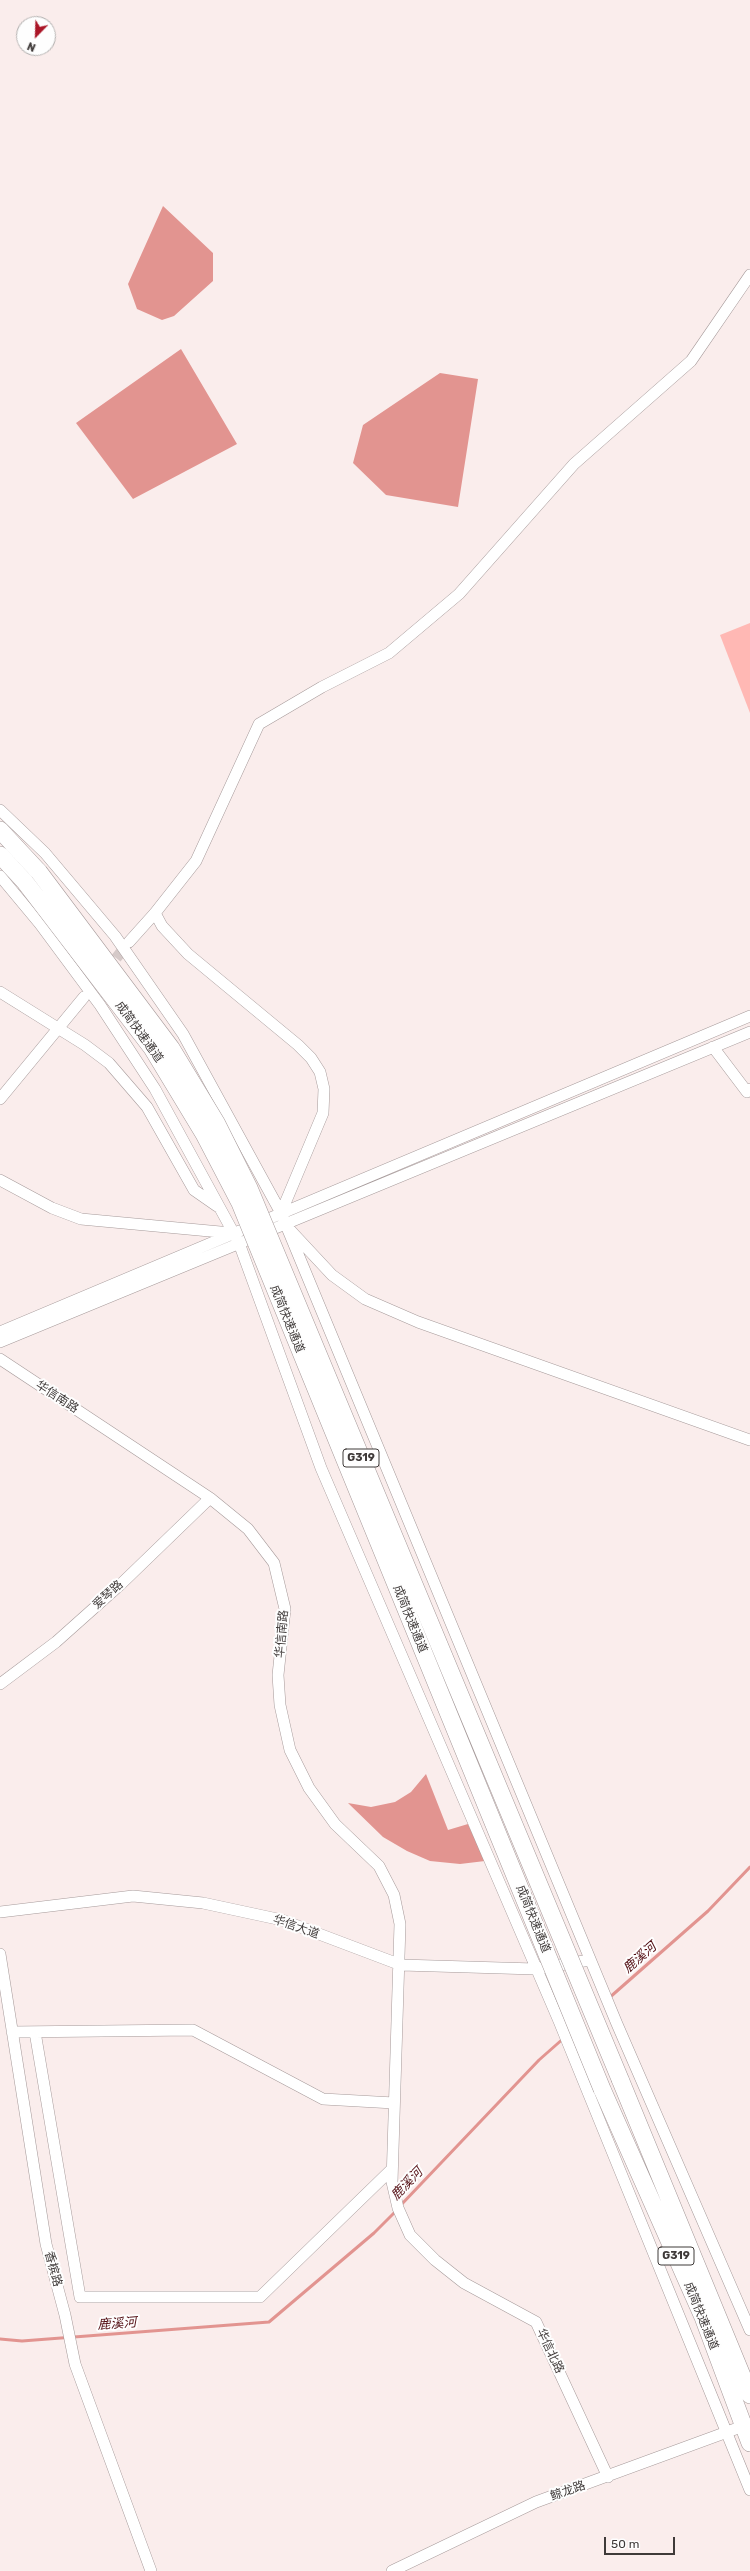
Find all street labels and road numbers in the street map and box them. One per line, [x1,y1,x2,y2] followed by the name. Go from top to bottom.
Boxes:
[112,999,166,1065] street label: 成简快速通道
[267,1283,307,1355] street label: 成简快速通道
[33,1378,81,1416] street label: 华信南路
[343,1449,379,1467] road number: G319
[90,1578,126,1612] street label: 爱琴路
[390,1583,430,1655] street label: 成简快速通道
[273,1609,291,1659] street label: 华信南路
[513,1883,553,1955] street label: 成简快速通道
[271,1912,321,1942] street label: 华信大道
[658,2247,694,2265] road number: G319
[41,2250,65,2288] street label: 香槟路
[681,2280,721,2352] street label: 成简快速通道
[533,2326,567,2376] street label: 华信北路
[549,2478,587,2504] street label: 鲸龙路

